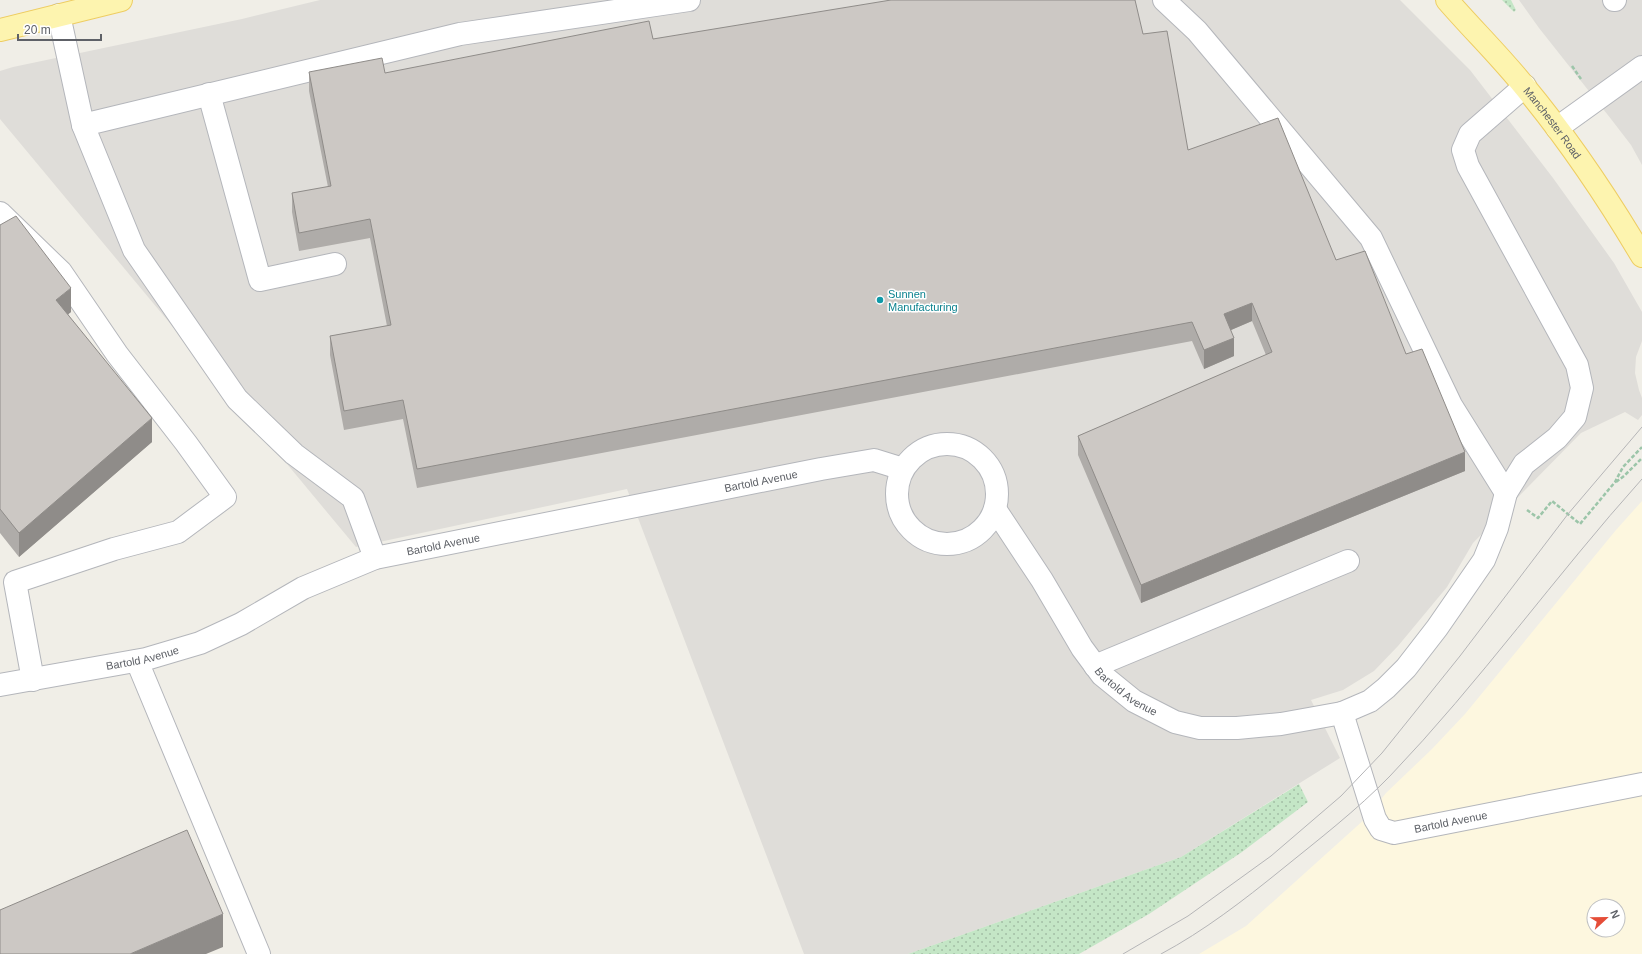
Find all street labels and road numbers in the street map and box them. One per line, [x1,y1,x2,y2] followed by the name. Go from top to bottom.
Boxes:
[1521,85,1583,161] street label: Manchester Road
[723,468,799,494] street label: Bartold Avenue
[405,531,481,558] street label: Bartold Avenue
[105,644,180,672] street label: Bartold Avenue
[1092,665,1159,718] street label: Bartold Avenue
[1413,809,1489,835] street label: Bartold Avenue

